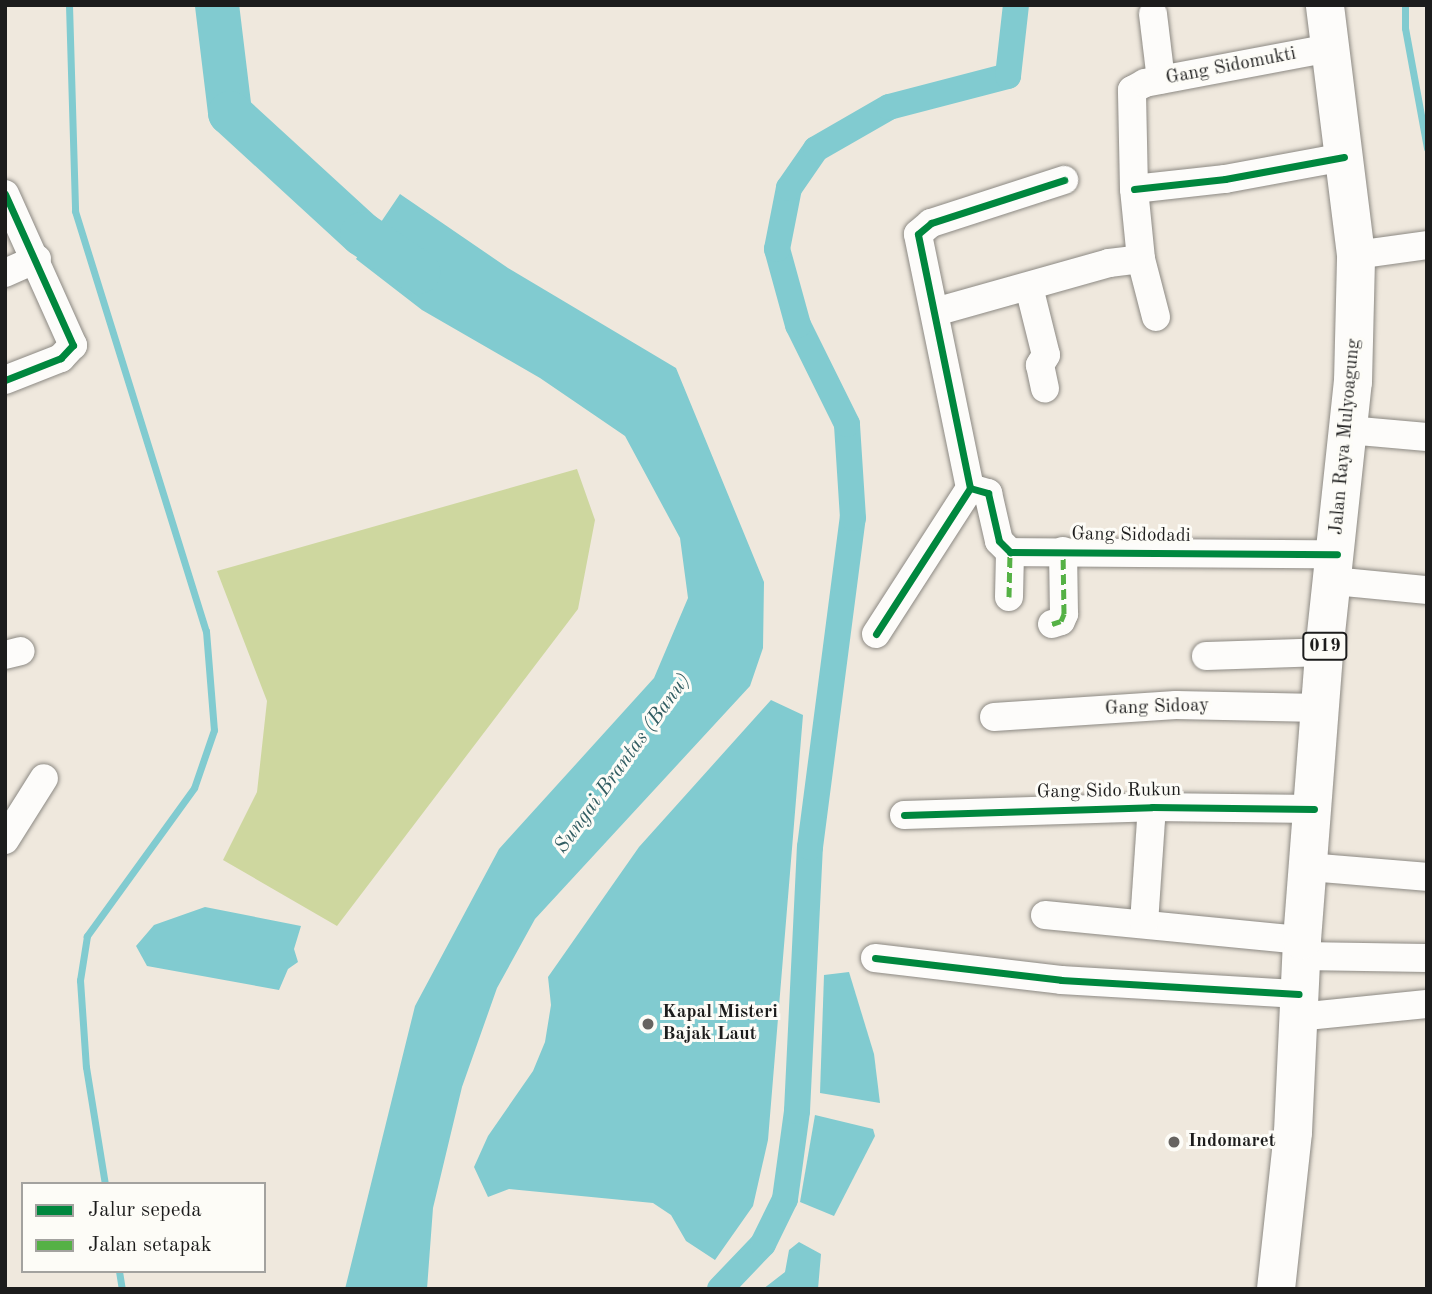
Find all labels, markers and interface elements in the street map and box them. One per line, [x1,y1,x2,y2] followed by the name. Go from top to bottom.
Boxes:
[1164,43,1298,91] street label: Gang Sidomukti
[1326,338,1366,536] street label: Jalan Raya Mulyoagung
[1071,524,1191,548] street label: Gang Sidodadi
[1302,632,1348,660] road number: 019
[549,669,697,859] water label: Sungai Brantas (Banu)
[1104,695,1210,721] street label: Gang Sidoay
[1037,779,1181,805] street label: Gang Sido Rukun
[662,1002,778,1046] place label: Kapal Misteri Bajak Laut
[640,1016,656,1032] marker: Kapal Misteri Bajak Laut
[1188,1131,1276,1153] place label: Indomaret
[1166,1134,1182,1150] marker: Indomaret
[21,1182,266,1273] legend
[88,1200,202,1221] text: Jalur sepeda
[88,1235,212,1256] text: Jalan setapak

